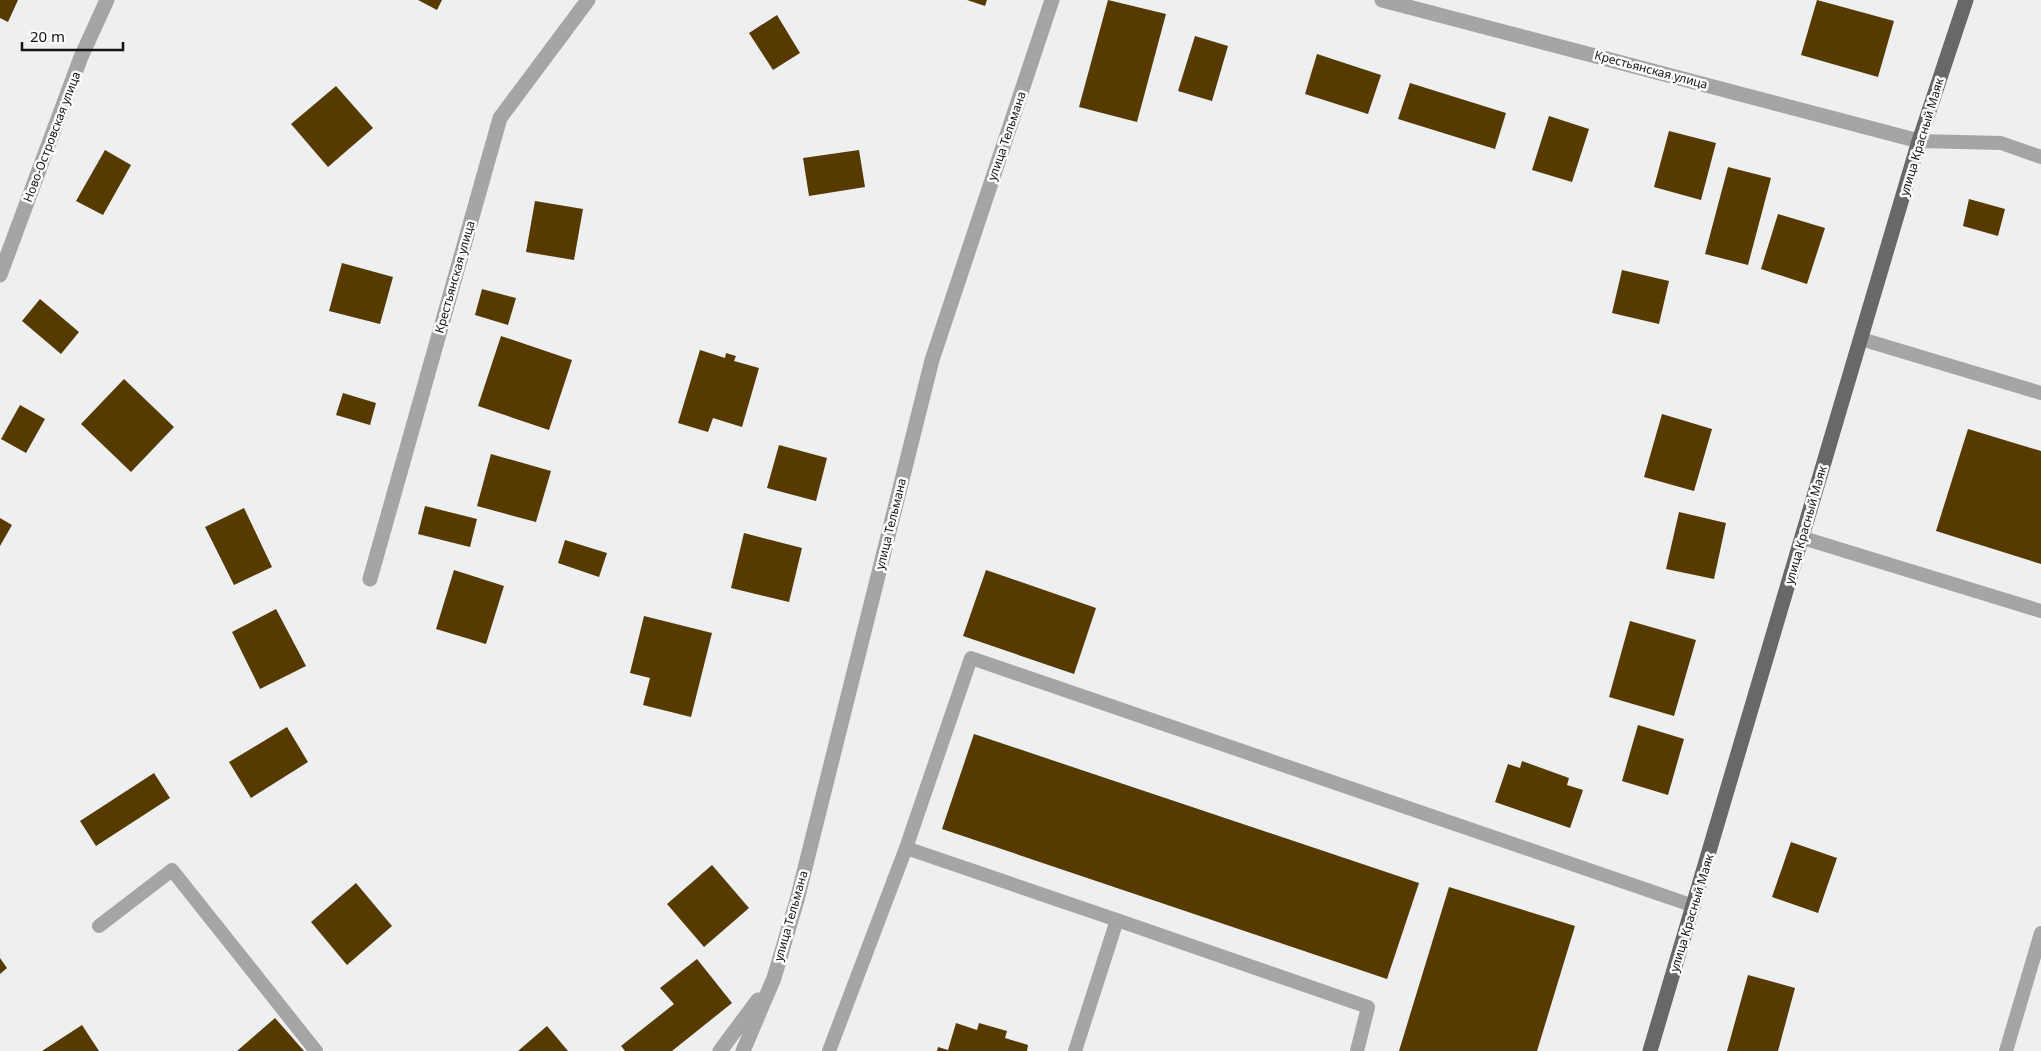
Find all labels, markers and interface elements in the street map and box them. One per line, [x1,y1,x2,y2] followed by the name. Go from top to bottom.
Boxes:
[22,20,124,52] scale bar
[30,26,65,46] text: 20 m
[1593,46,1709,93] street label: Крестьянская улица
[19,69,84,204] street label: Ново-Островская улица
[1895,75,1948,198] street label: улица Красный Маяк
[983,89,1030,183] street label: улица Тельмана
[430,219,479,335] street label: Крестьянская улица
[1780,463,1831,586] street label: улица Красный Маяк
[871,476,910,571] street label: улица Тельмана
[1665,851,1718,974] street label: улица Красный Маяк
[769,869,812,963] street label: улица Тельмана

